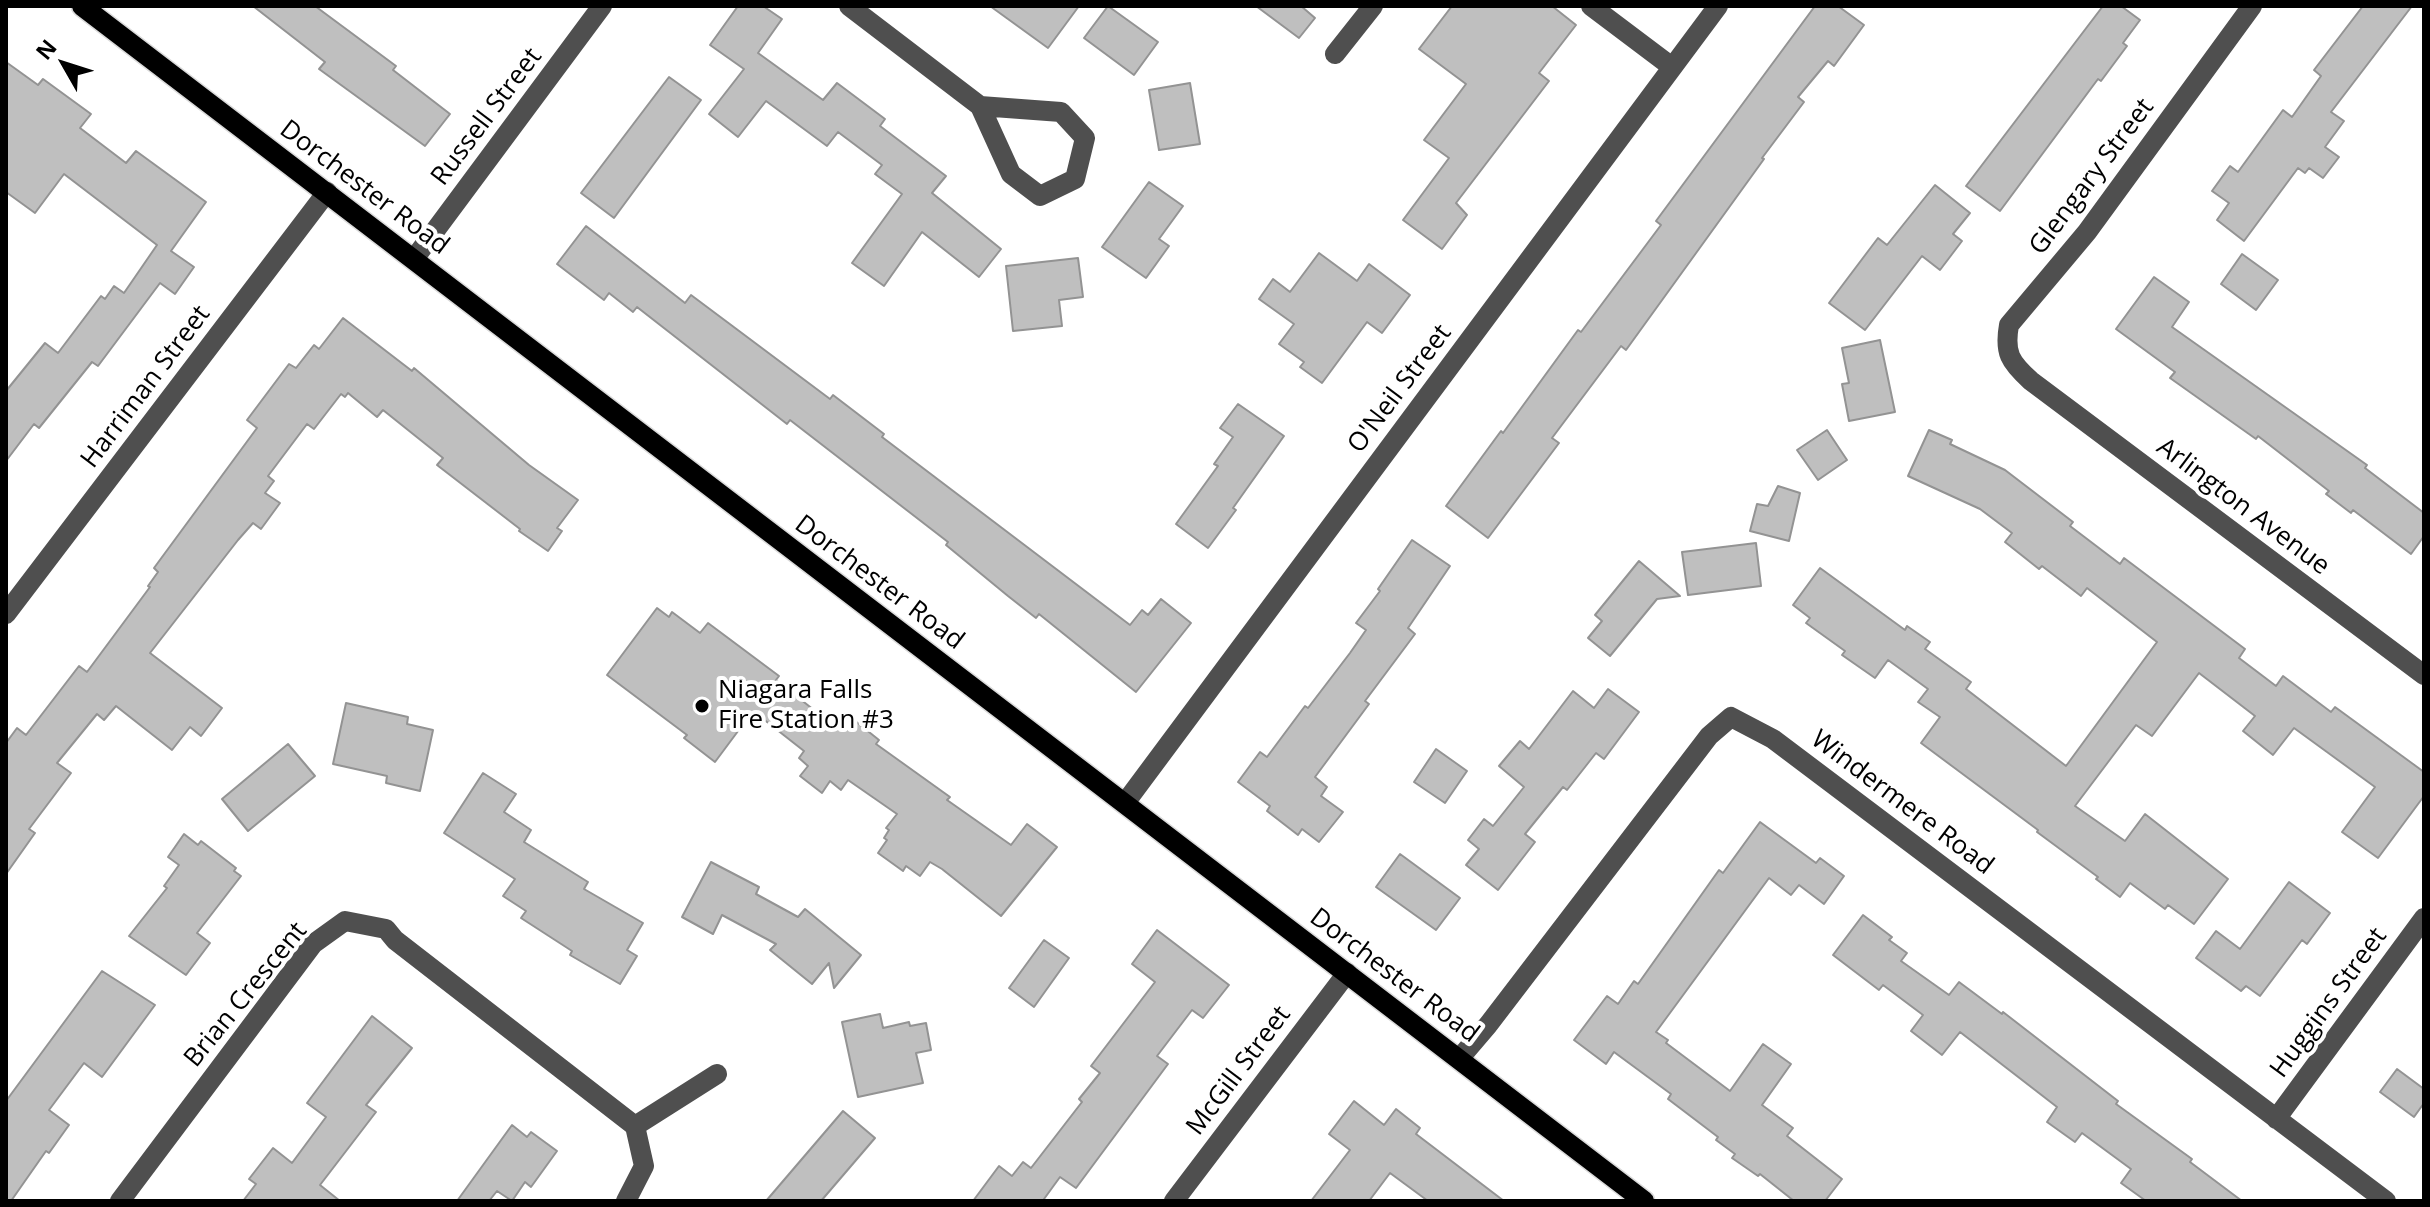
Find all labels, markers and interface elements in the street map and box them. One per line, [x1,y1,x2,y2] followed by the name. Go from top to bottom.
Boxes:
[24,24,104,104] north arrow
[28,33,63,65] text: N
[425,42,549,192] street label: Russell Street
[2023,93,2161,261] street label: Glengary Street
[273,114,455,262] street label: Dorchester Road
[75,300,217,474] street label: Harriman Street
[1342,319,1458,459] street label: O'Neil Street
[2150,432,2336,582] street label: Arlington Avenue
[788,509,970,657] street label: Dorchester Road
[718,675,894,736] place label: Niagara Falls Fire Station #3
[693,697,711,715] marker: Niagara Falls Fire Station #3
[1805,724,1999,882] street label: Windermere Road
[1303,902,1485,1050] street label: Dorchester Road
[178,916,314,1074] street label: Brian Crescent
[2264,922,2394,1084] street label: Huggins Street
[1180,1000,1298,1142] street label: McGill Street

